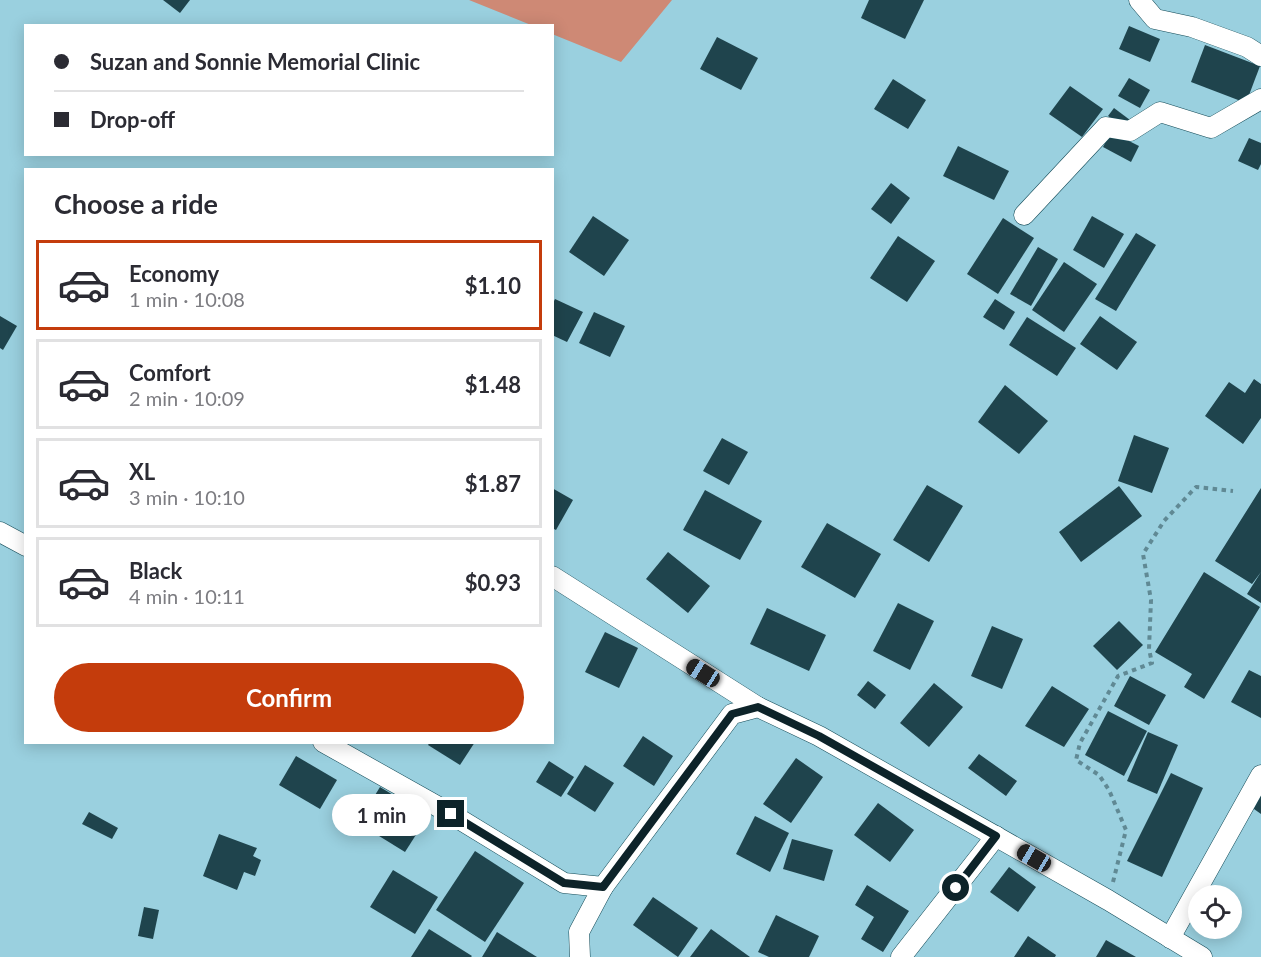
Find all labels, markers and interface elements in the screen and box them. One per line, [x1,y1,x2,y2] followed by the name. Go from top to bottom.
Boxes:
[90,48,420,75] text: Suzan and Sonnie Memorial Clinic
[90,106,175,133] text: Drop-off
[54,187,218,220] text: Choose a ride
[57,258,111,312] icon: car
[129,260,219,287] text: Economy
[465,272,521,299] text: $1.10
[129,287,245,311] text: 1 min · 10:08
[57,357,111,411] icon: car
[129,359,211,386] text: Comfort
[465,371,521,398] text: $1.48
[129,386,245,410] text: 2 min · 10:09
[57,456,111,510] icon: car
[129,458,155,485] text: XL
[465,470,521,497] text: $1.87
[129,485,245,509] text: 3 min · 10:10
[57,555,111,609] icon: car
[129,557,182,584] text: Black
[465,569,521,596] text: $0.93
[129,584,245,608] text: 4 min · 10:11
[683,656,723,690] car
[54,663,524,732] button: Confirm
[331,793,430,835] callout: 1 min
[437,800,464,827] route end
[357,803,406,827] text: 1 min
[1014,841,1054,875] car
[942,874,969,901] route start
[1188,885,1242,939] map controls
[1188,885,1242,939] button: locate

